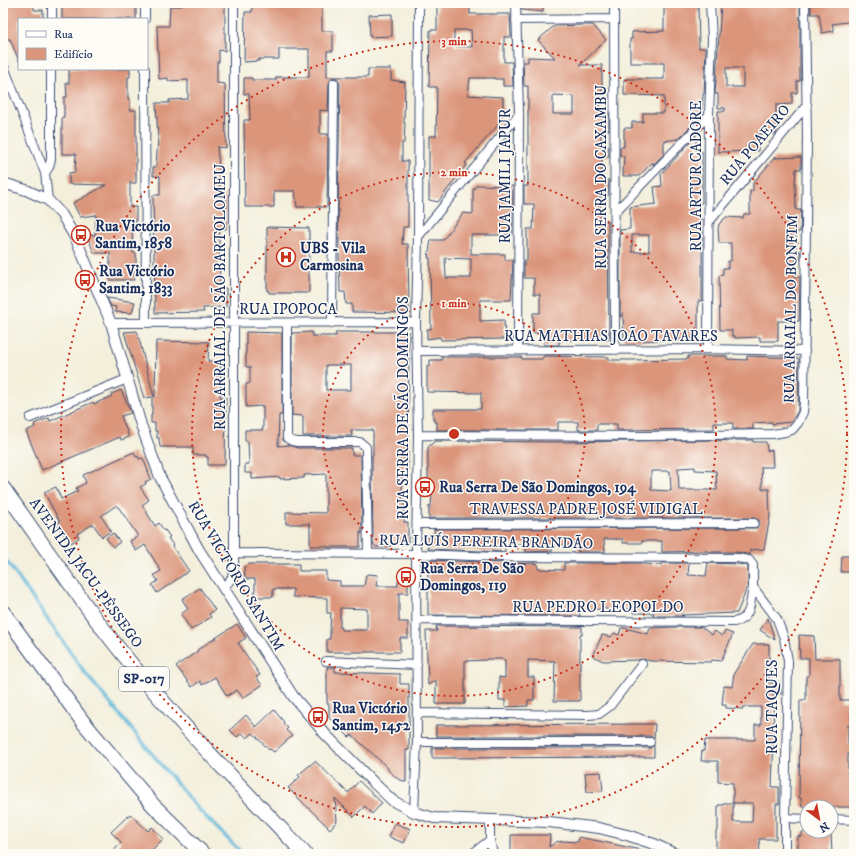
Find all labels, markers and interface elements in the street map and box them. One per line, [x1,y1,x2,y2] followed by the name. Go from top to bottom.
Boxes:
[18,18,148,70] legend
[54,27,74,42] text: Rua
[441,34,467,49] text: 3 min
[54,47,93,62] text: Edifício
[592,84,611,269] street label: RUA SERRA DO CAXAMBU
[687,100,706,252] street label: RUA ARTUR CADORE
[716,101,794,189] street label: RUA POAEIRO
[496,109,515,243] street label: RUA JAMILI JAPUR
[210,163,230,430] street label: RUA ARRAIAL DE SÃO BARTOLOMEU
[441,165,468,180] text: 2 min
[780,214,802,404] street label: RUA ARRAIAL DO BONFIM
[95,217,173,253] place label: Rua Victório Santim, 1858
[70,224,92,246] bus stop icon: Rua Victório Santim, 1858
[300,239,366,275] place label: UBS - Vila Carmosina
[275,246,297,268] hospital icon: UBS - Vila Carmosina
[99,262,175,298] place label: Rua Victório Santim, 1833
[74,269,96,291] bus stop icon: Rua Victório Santim, 1833
[393,296,413,520] street label: RUA SERRA DE SÃO DOMINGOS
[441,296,467,311] text: 1 min
[239,300,337,319] street label: RUA IPOPOCA
[504,326,718,346] street label: RUA MATHIAS JOÃO TAVARES
[447,427,461,441] centre of rings
[414,476,436,498] bus stop icon: Rua Serra De São Domingos, 194
[439,478,637,497] place label: Rua Serra De São Domingos, 194
[25,494,147,652] street label: AVENIDA JACU-PÊSSEGO
[184,497,289,655] street label: RUA VICTÓRIO SANTIM
[469,500,703,519] street label: TRAVESSA PADRE JOSÉ VIDIGAL
[379,530,593,553] street label: RUA LUÍS PEREIRA BRANDÃO
[420,559,524,595] place label: Rua Serra De São Domingos, 119
[395,566,417,588] bus stop icon: Rua Serra De São Domingos, 119
[512,598,684,617] street label: RUA PEDRO LEOPOLDO
[763,659,782,755] street label: RUA TAQUES
[119,667,169,691] road number: SP-017
[332,699,411,735] place label: Rua Victório Santim, 1452
[307,706,329,728] bus stop icon: Rua Victório Santim, 1452
[799,799,839,839] north arrow
[816,818,831,835] text: N

